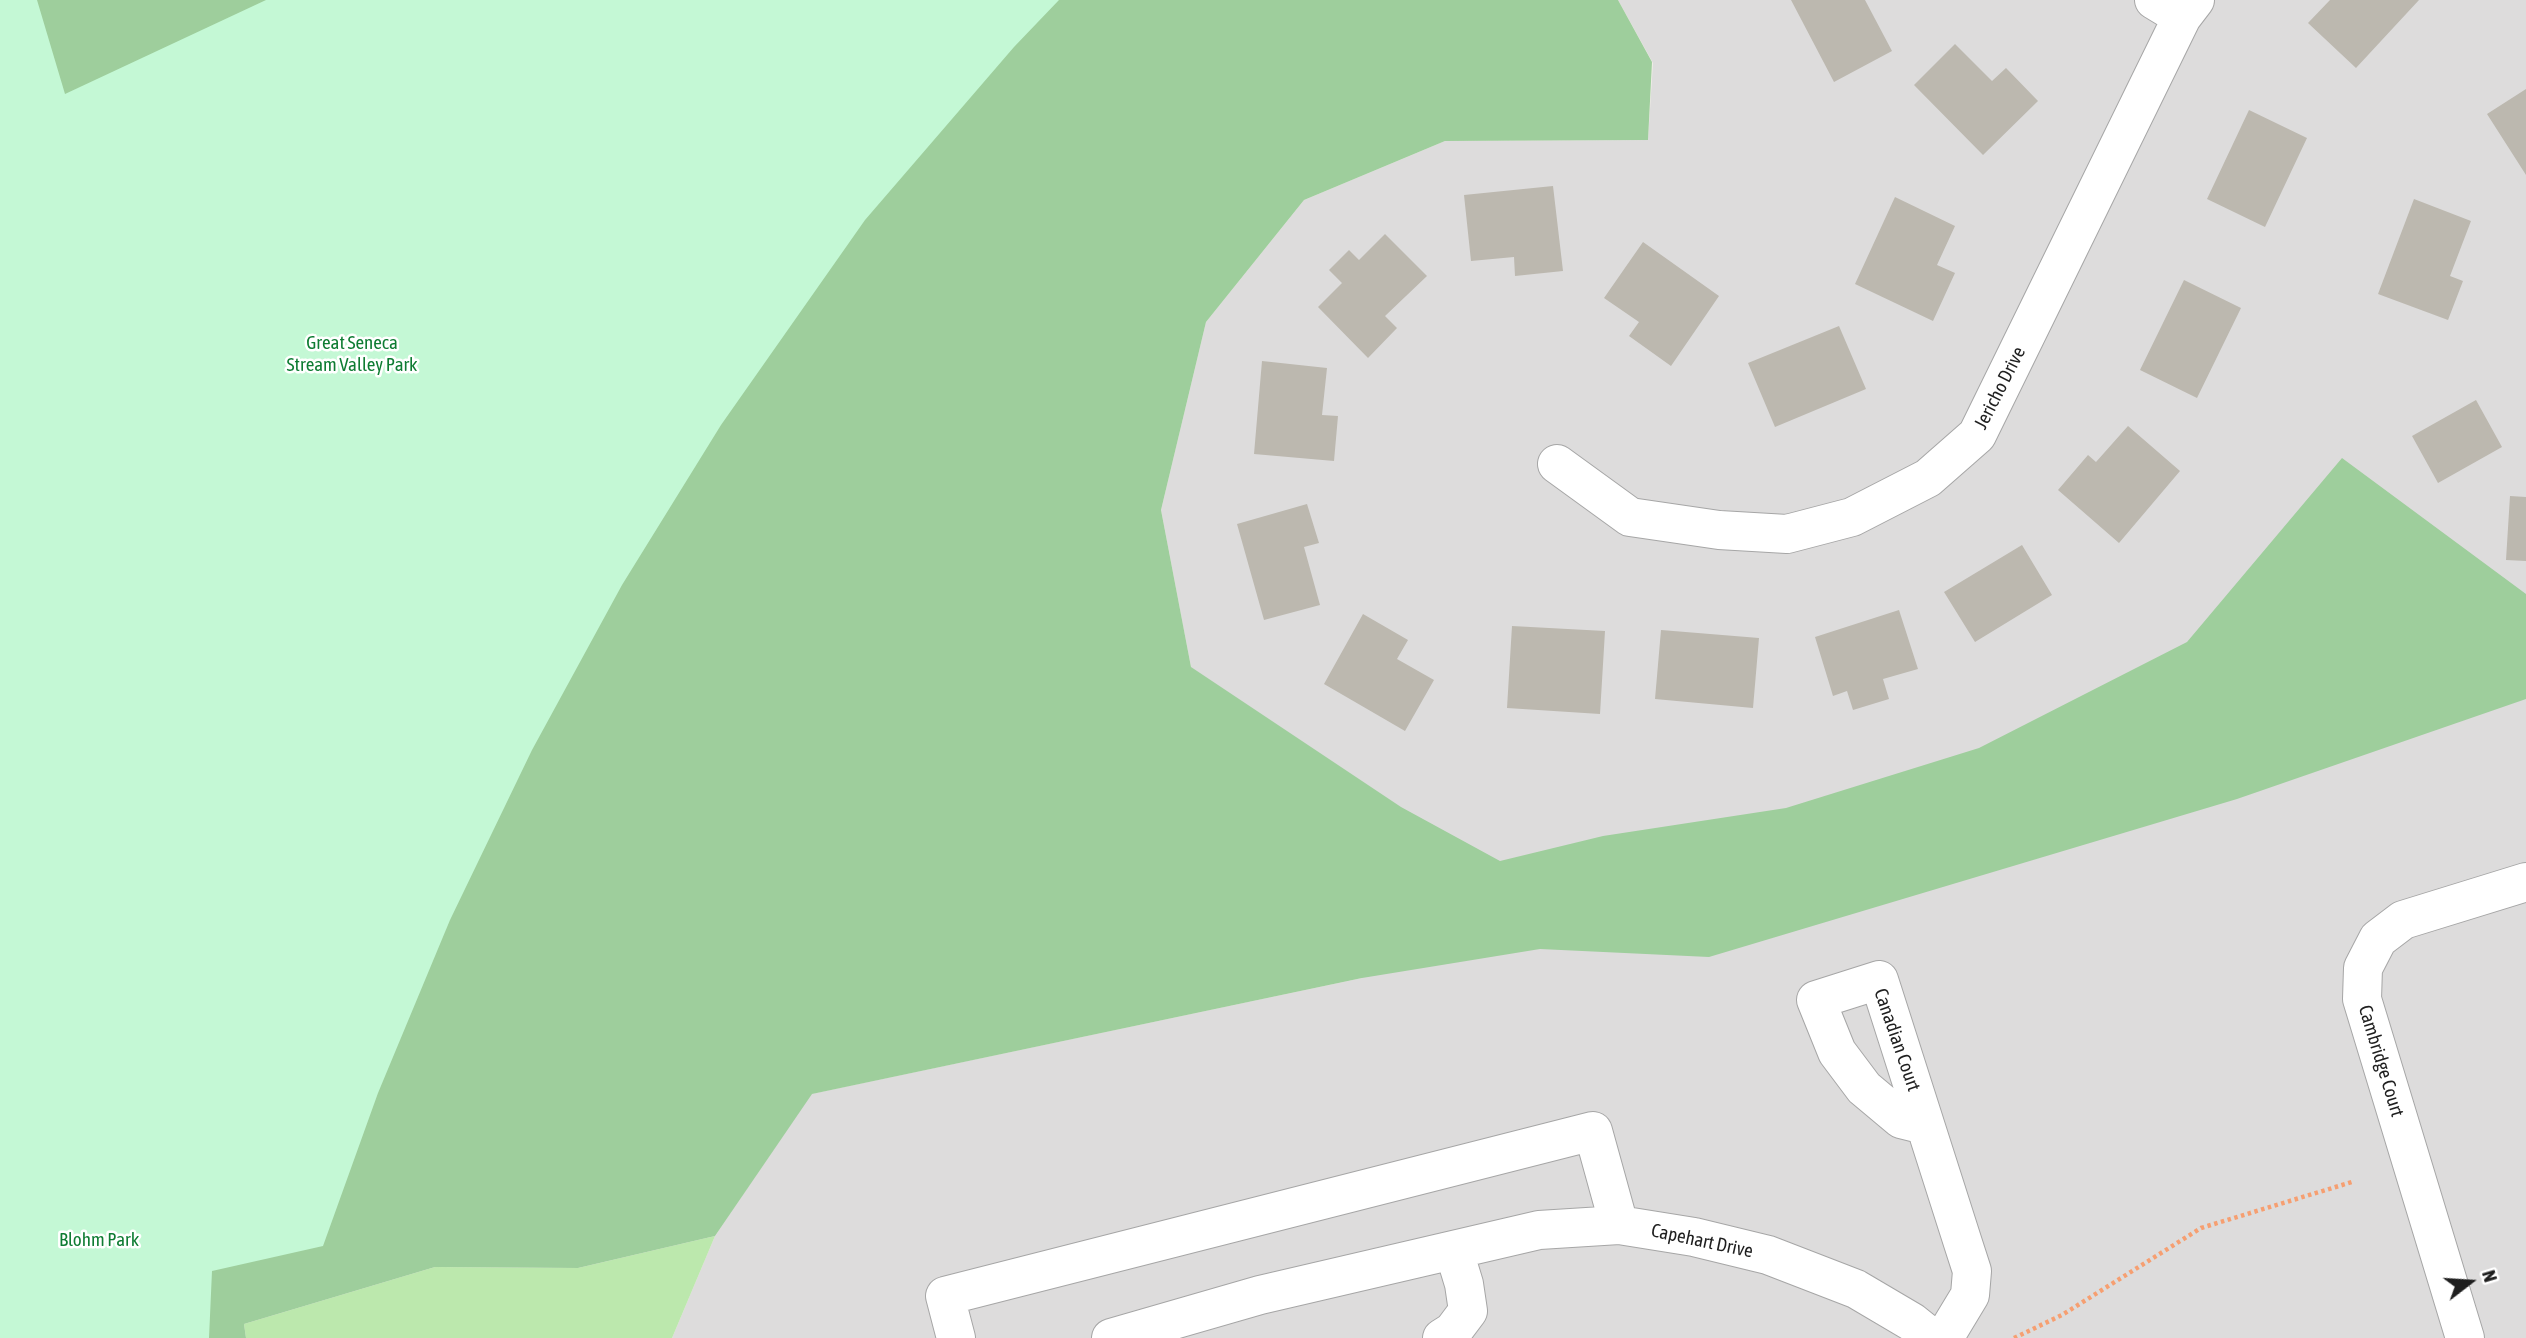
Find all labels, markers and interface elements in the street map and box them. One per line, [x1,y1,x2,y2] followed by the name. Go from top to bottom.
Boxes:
[287,332,417,376] park label: Great Seneca Stream Valley Park
[1970,343,2030,433] street label: Jericho Drive
[1869,986,1925,1094] street label: Canadian Court
[2353,1002,2409,1120] street label: Cambridge Court
[1649,1219,1755,1263] street label: Capehart Drive
[59,1229,139,1251] park label: Blohm Park
[2435,1247,2505,1317] north arrow
[2478,1267,2502,1284] text: N

